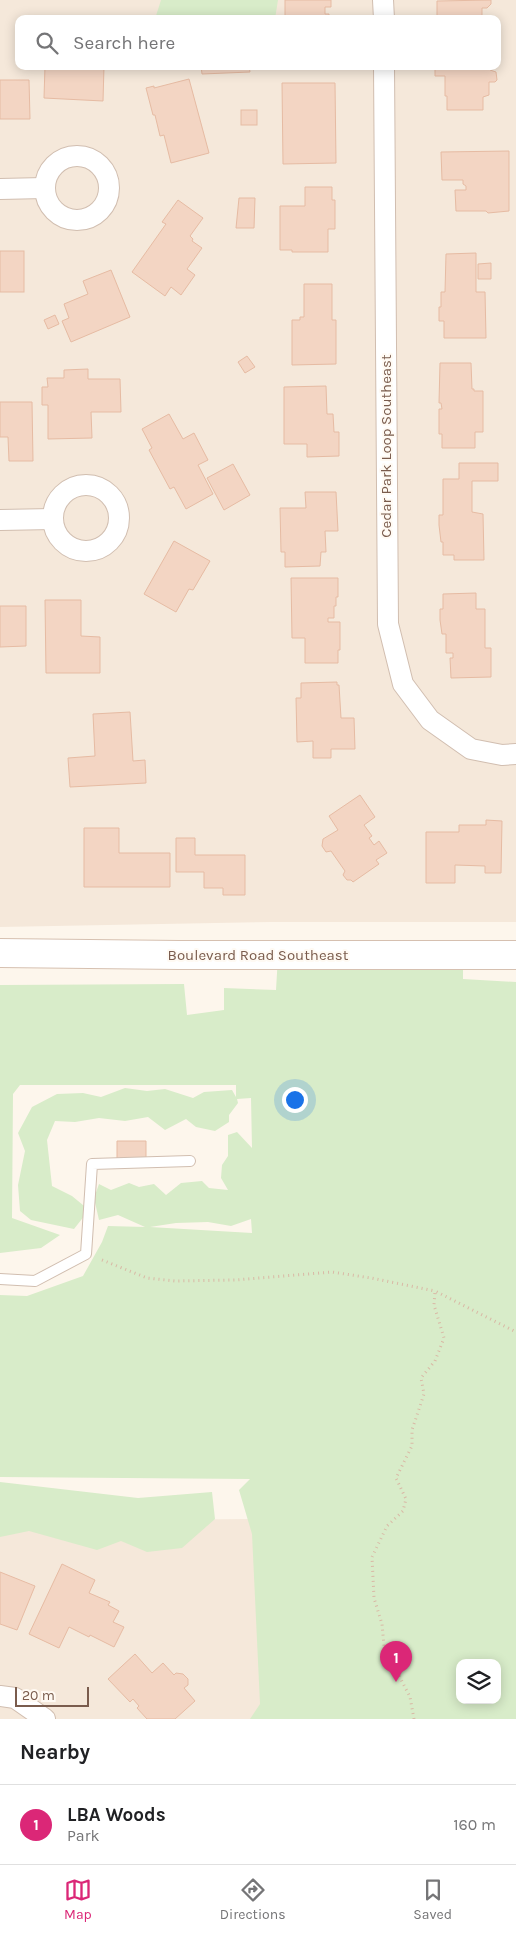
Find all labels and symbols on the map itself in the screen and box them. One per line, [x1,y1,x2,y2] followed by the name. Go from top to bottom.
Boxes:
[377,354,395,538] street label: Cedar Park Loop Southeast
[168,946,349,964] street label: Boulevard Road Southeast
[282,1087,308,1113] your location
[380,1641,412,1682] pin: 1
[15,1684,89,1707] scale bar

